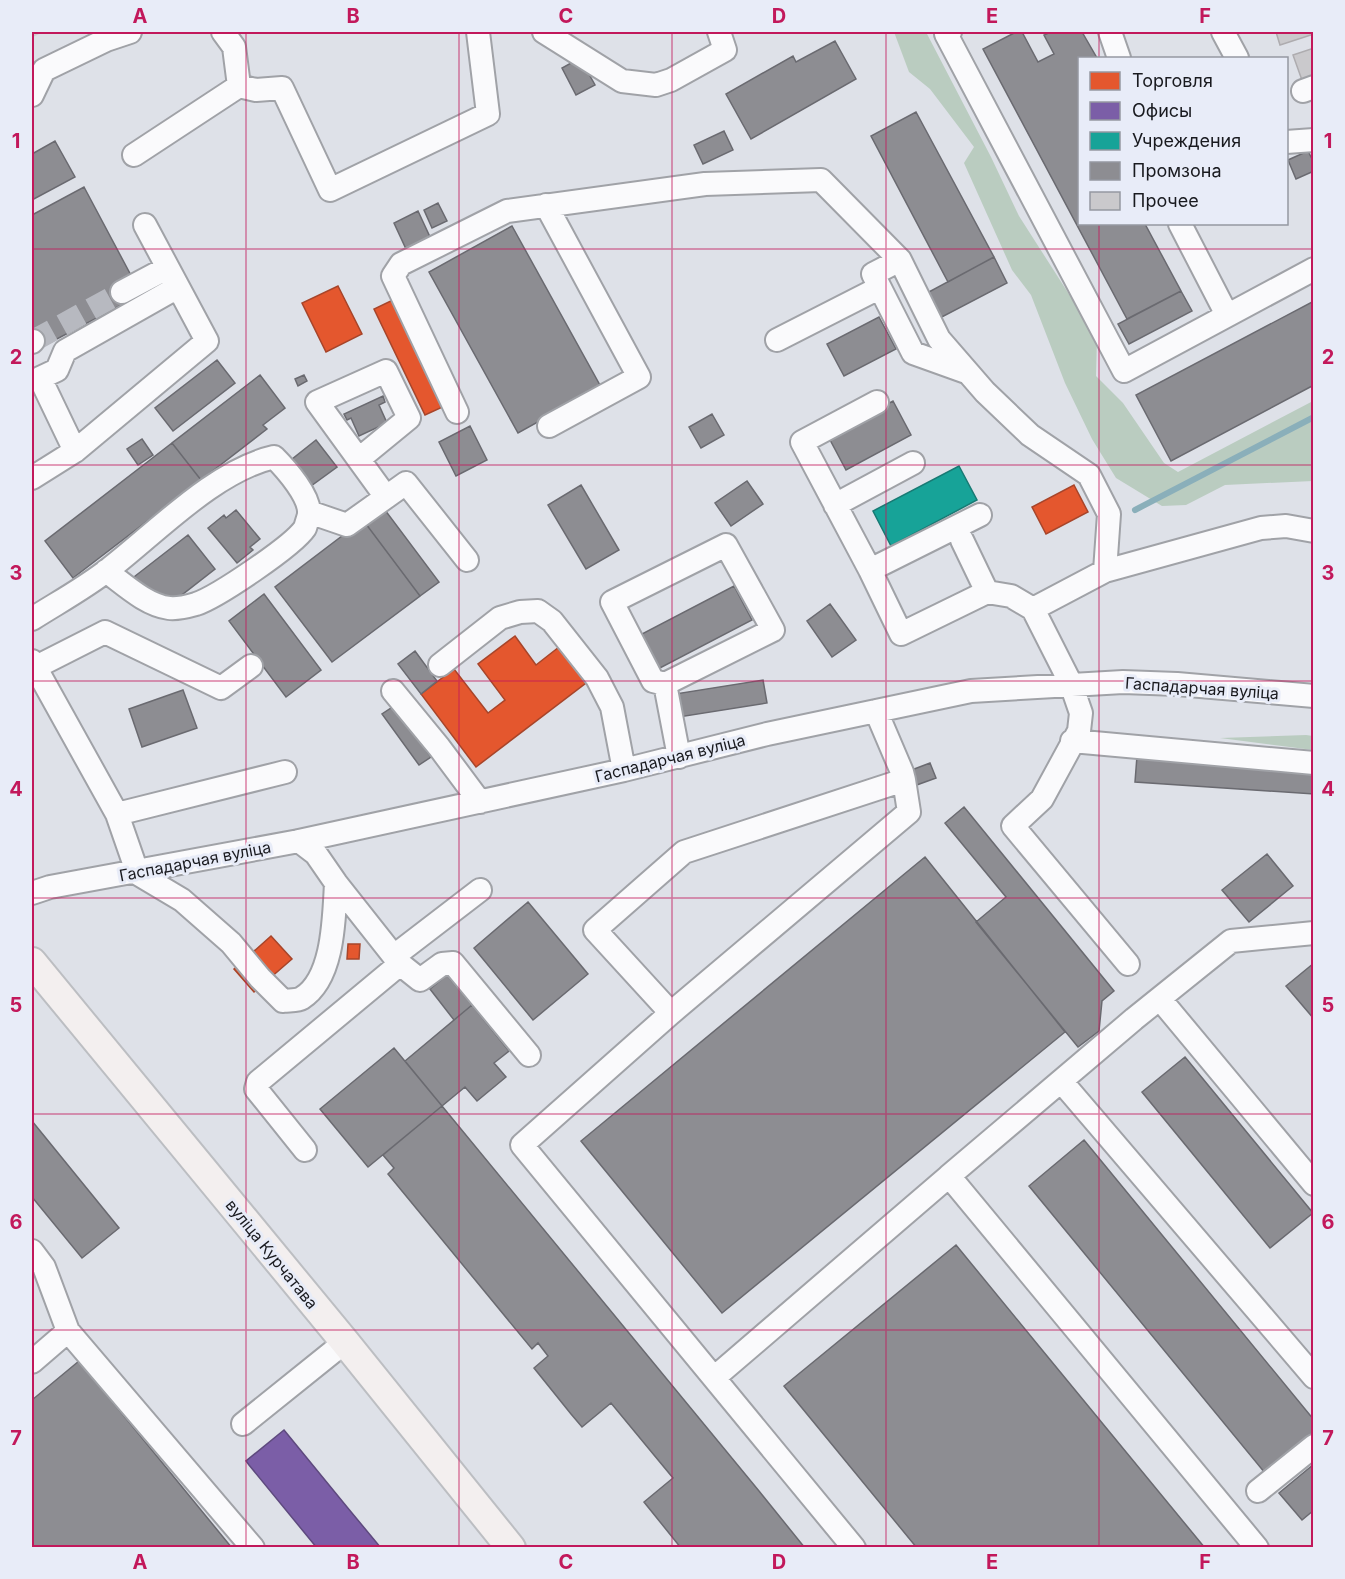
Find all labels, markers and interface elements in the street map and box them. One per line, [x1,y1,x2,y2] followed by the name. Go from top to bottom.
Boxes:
[133,4,148,28] text: A
[346,4,360,28] text: B
[559,4,573,28] text: C
[772,4,786,28] text: D
[986,4,998,28] text: E
[1199,4,1211,28] text: F
[1078,57,1288,225] legend
[1132,70,1213,91] text: Торговля
[1132,100,1192,121] text: Офисы
[12,129,20,153] text: 1
[1324,129,1332,153] text: 1
[1132,130,1241,151] text: Учреждения
[1132,160,1222,181] text: Промзона
[1132,190,1199,211] text: Прочее
[10,345,22,369] text: 2
[1322,345,1334,369] text: 2
[10,561,22,585] text: 3
[1322,561,1334,585] text: 3
[1124,673,1280,703] street label: Гаспадарчая вуліца
[593,730,747,786] street label: Гаспадарчая вуліца
[9,777,23,801] text: 4
[1321,777,1335,801] text: 4
[117,836,273,886] street label: Гаспадарчая вуліца
[10,993,22,1017] text: 5
[1322,993,1334,1017] text: 5
[222,1195,322,1313] street label: вуліца Курчатава
[10,1210,23,1234] text: 6
[1322,1210,1335,1234] text: 6
[10,1426,22,1450] text: 7
[1322,1426,1334,1450] text: 7
[133,1550,148,1574] text: A
[346,1550,360,1574] text: B
[559,1550,573,1574] text: C
[772,1550,786,1574] text: D
[986,1550,998,1574] text: E
[1199,1550,1211,1574] text: F

